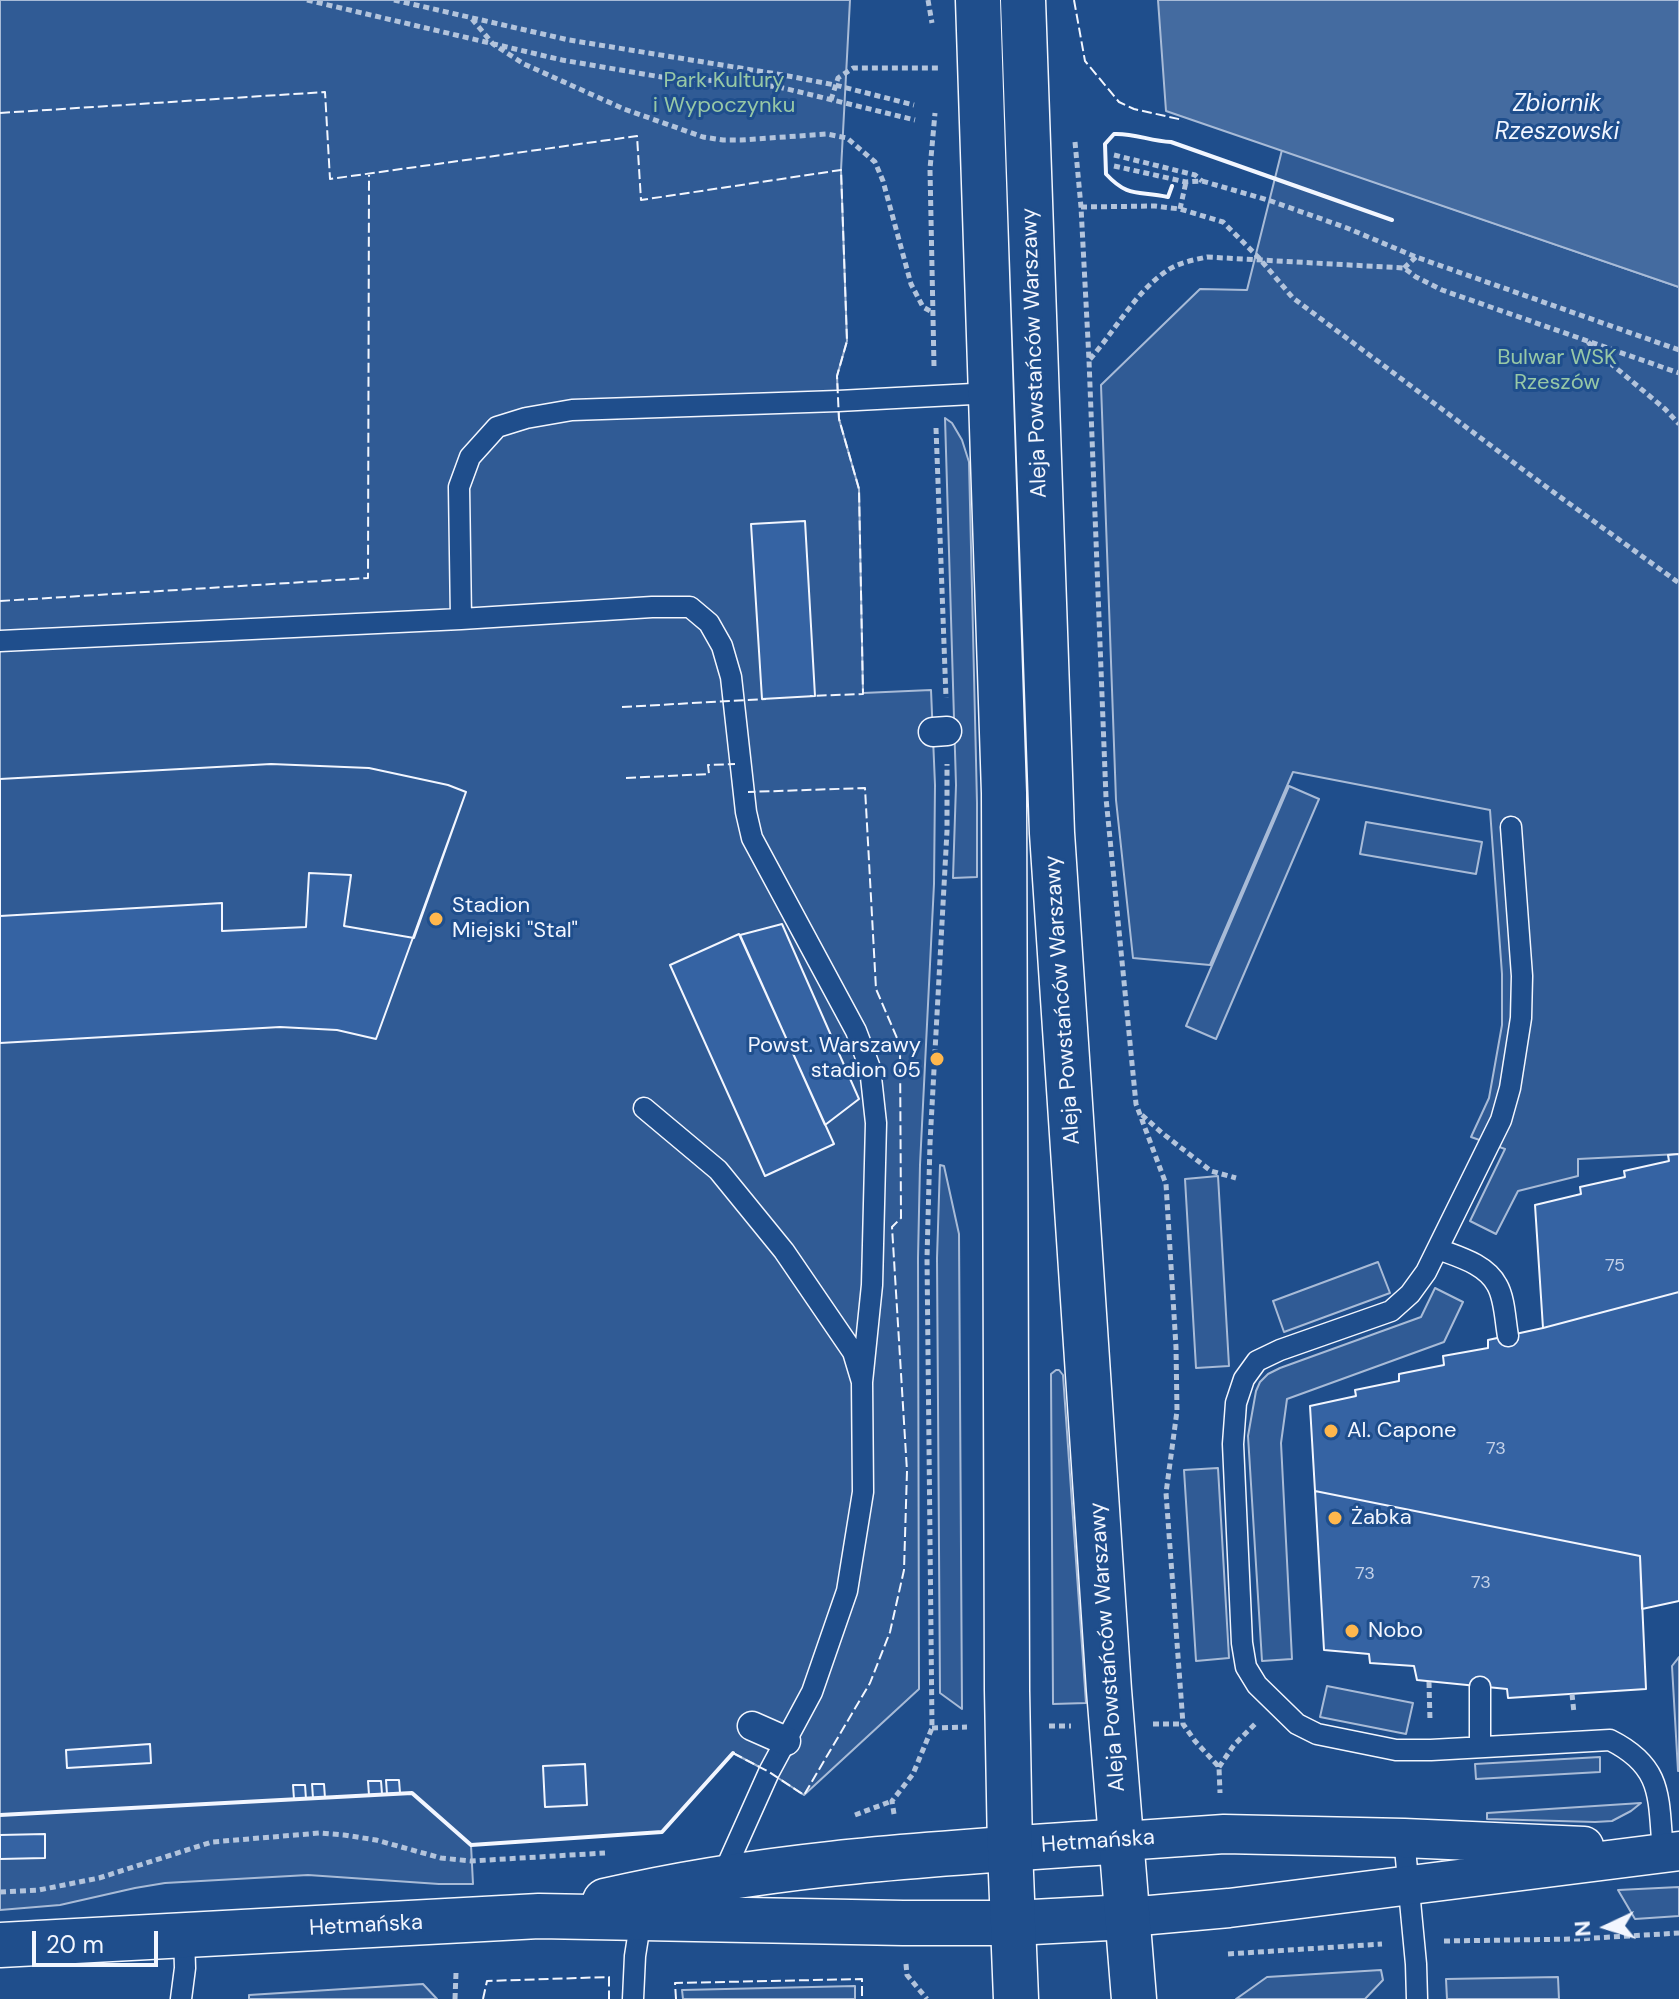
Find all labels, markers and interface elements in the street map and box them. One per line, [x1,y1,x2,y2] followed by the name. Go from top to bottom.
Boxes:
[653,68,795,120] park label: Park Kultury i Wypoczynku
[1495,91,1619,147] water label: Zbiornik Rzeszowski
[1017,207,1053,499] street label: Aleja Powstańców Warszawy
[1497,345,1617,396] park label: Bulwar WSK Rzeszów
[1040,854,1086,1146] street label: Aleja Powstańców Warszawy
[452,893,578,944] place label: Stadion Miejski "Stal"
[427,910,445,928] marker: Stadion Miejski "Stal"
[748,1033,921,1084] place label: Powst. Warszawy stadion 05
[928,1050,946,1068] marker: Powst. Warszawy stadion 05
[1605,1255,1625,1277] house number: 75
[1347,1418,1456,1444] place label: Al. Capone
[1322,1422,1340,1440] marker: Al. Capone
[1486,1438,1506,1460] house number: 73
[1085,1501,1131,1793] street label: Aleja Powstańców Warszawy
[1351,1505,1412,1531] place label: Żabka
[1326,1509,1344,1527] marker: Żabka
[1355,1563,1375,1585] house number: 73
[1471,1572,1491,1594] house number: 73
[1368,1618,1423,1644] place label: Nobo
[1343,1622,1361,1640] marker: Nobo
[1040,1825,1156,1859] street label: Hetmańska
[1567,1887,1647,1967] north arrow
[308,1910,424,1942] street label: Hetmańska
[36,1915,162,1965] scale bar
[1568,1920,1598,1938] text: N
[46,1929,104,1960] text: 20 m

